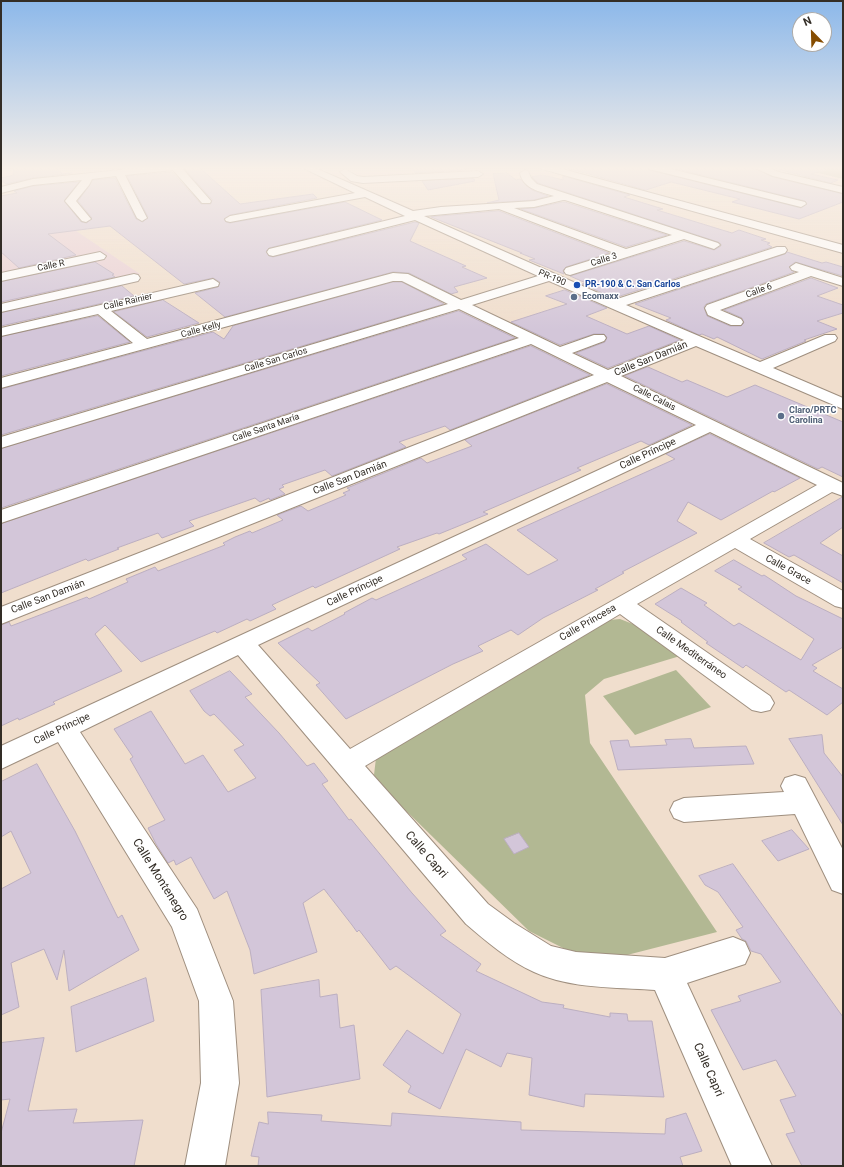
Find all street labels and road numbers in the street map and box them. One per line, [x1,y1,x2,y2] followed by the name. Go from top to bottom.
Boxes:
[589,251,619,269] street label: Calle 3
[36,258,66,274] street label: Calle R
[537,267,567,289] street label: PR-190
[744,281,774,301] street label: Calle 6
[103,291,153,313] street label: Calle Rainier
[180,319,222,341] street label: Calle Kelly
[613,339,689,379] street label: Calle San Damián
[243,345,309,375] street label: Calle San Carlos
[631,383,677,413] street label: Calle Calais
[231,411,301,445] street label: Calle Santa María
[618,436,678,472] street label: Calle Príncipe
[311,458,389,498] street label: Calle San Damián
[763,552,813,588] street label: Calle Grace
[325,573,385,609] street label: Calle Príncipe
[9,577,87,617] street label: Calle San Damián
[558,602,618,644] street label: Calle Princesa
[653,624,729,682] street label: Calle Mediterráneo
[32,711,92,747] street label: Calle Príncipe
[402,829,450,881] street label: Calle Capri
[129,836,191,924] street label: Calle Montenegro
[690,1041,726,1099] street label: Calle Capri

